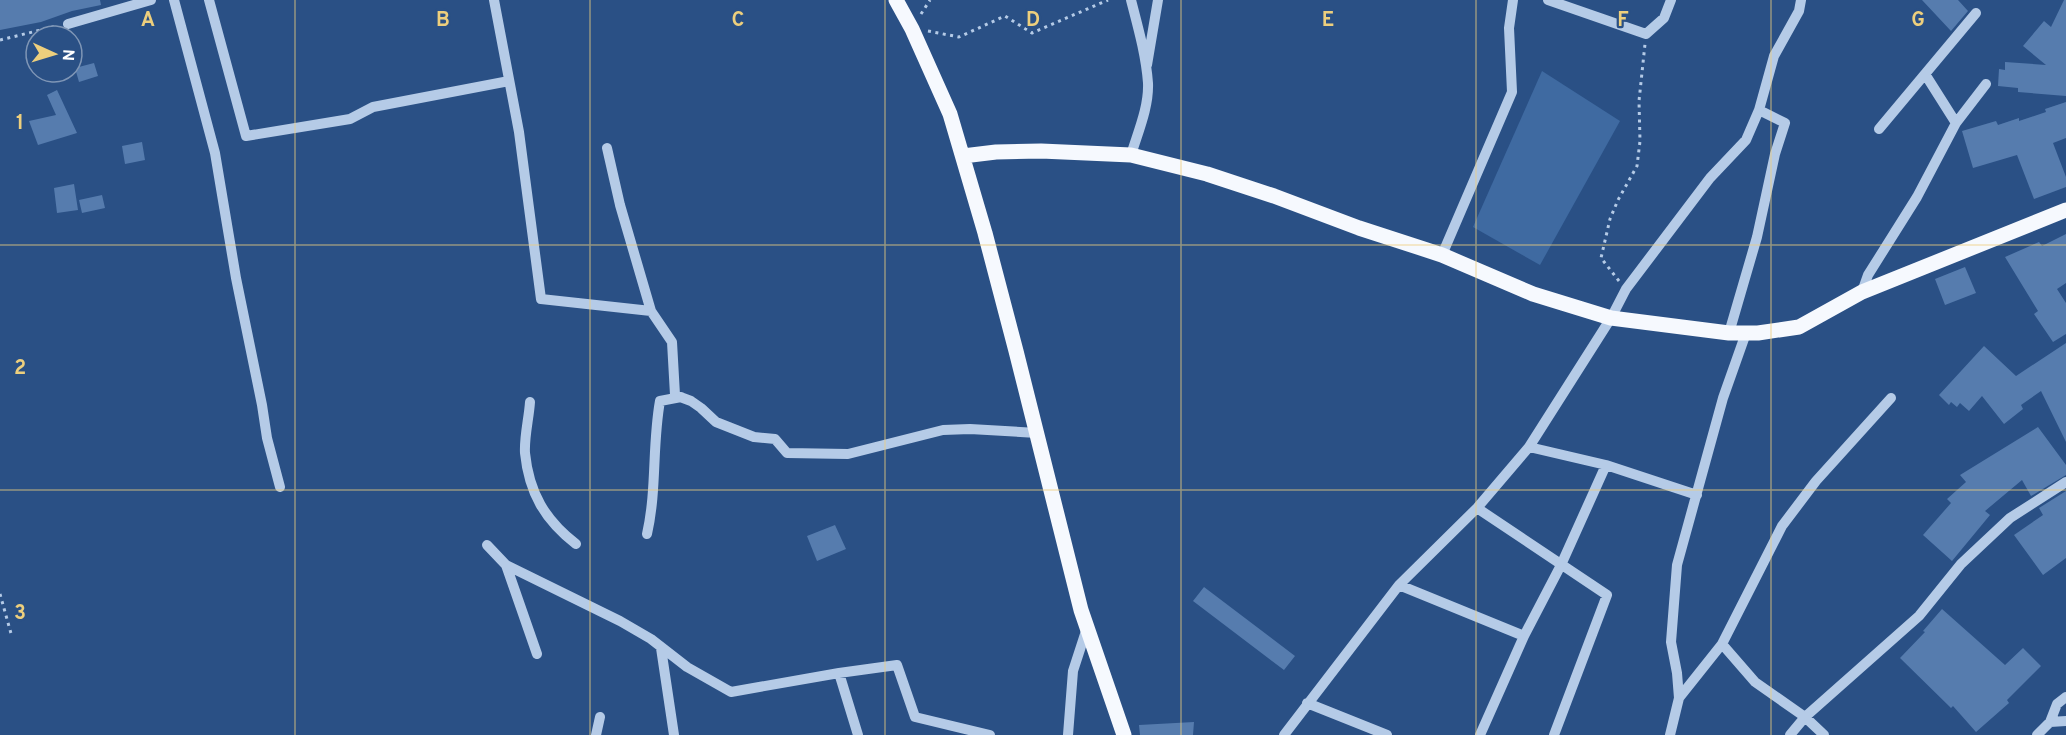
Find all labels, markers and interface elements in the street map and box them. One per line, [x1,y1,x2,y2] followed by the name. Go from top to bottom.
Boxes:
[141,8,155,34] text: A
[436,8,450,34] text: B
[732,8,744,34] text: C
[1026,8,1040,34] text: D
[1322,8,1334,34] text: E
[1617,8,1629,34] text: F
[1911,8,1925,34] text: G
[24,24,84,84] north arrow
[57,48,77,61] text: N
[16,111,24,137] text: 1
[14,356,26,382] text: 2
[14,601,26,627] text: 3

